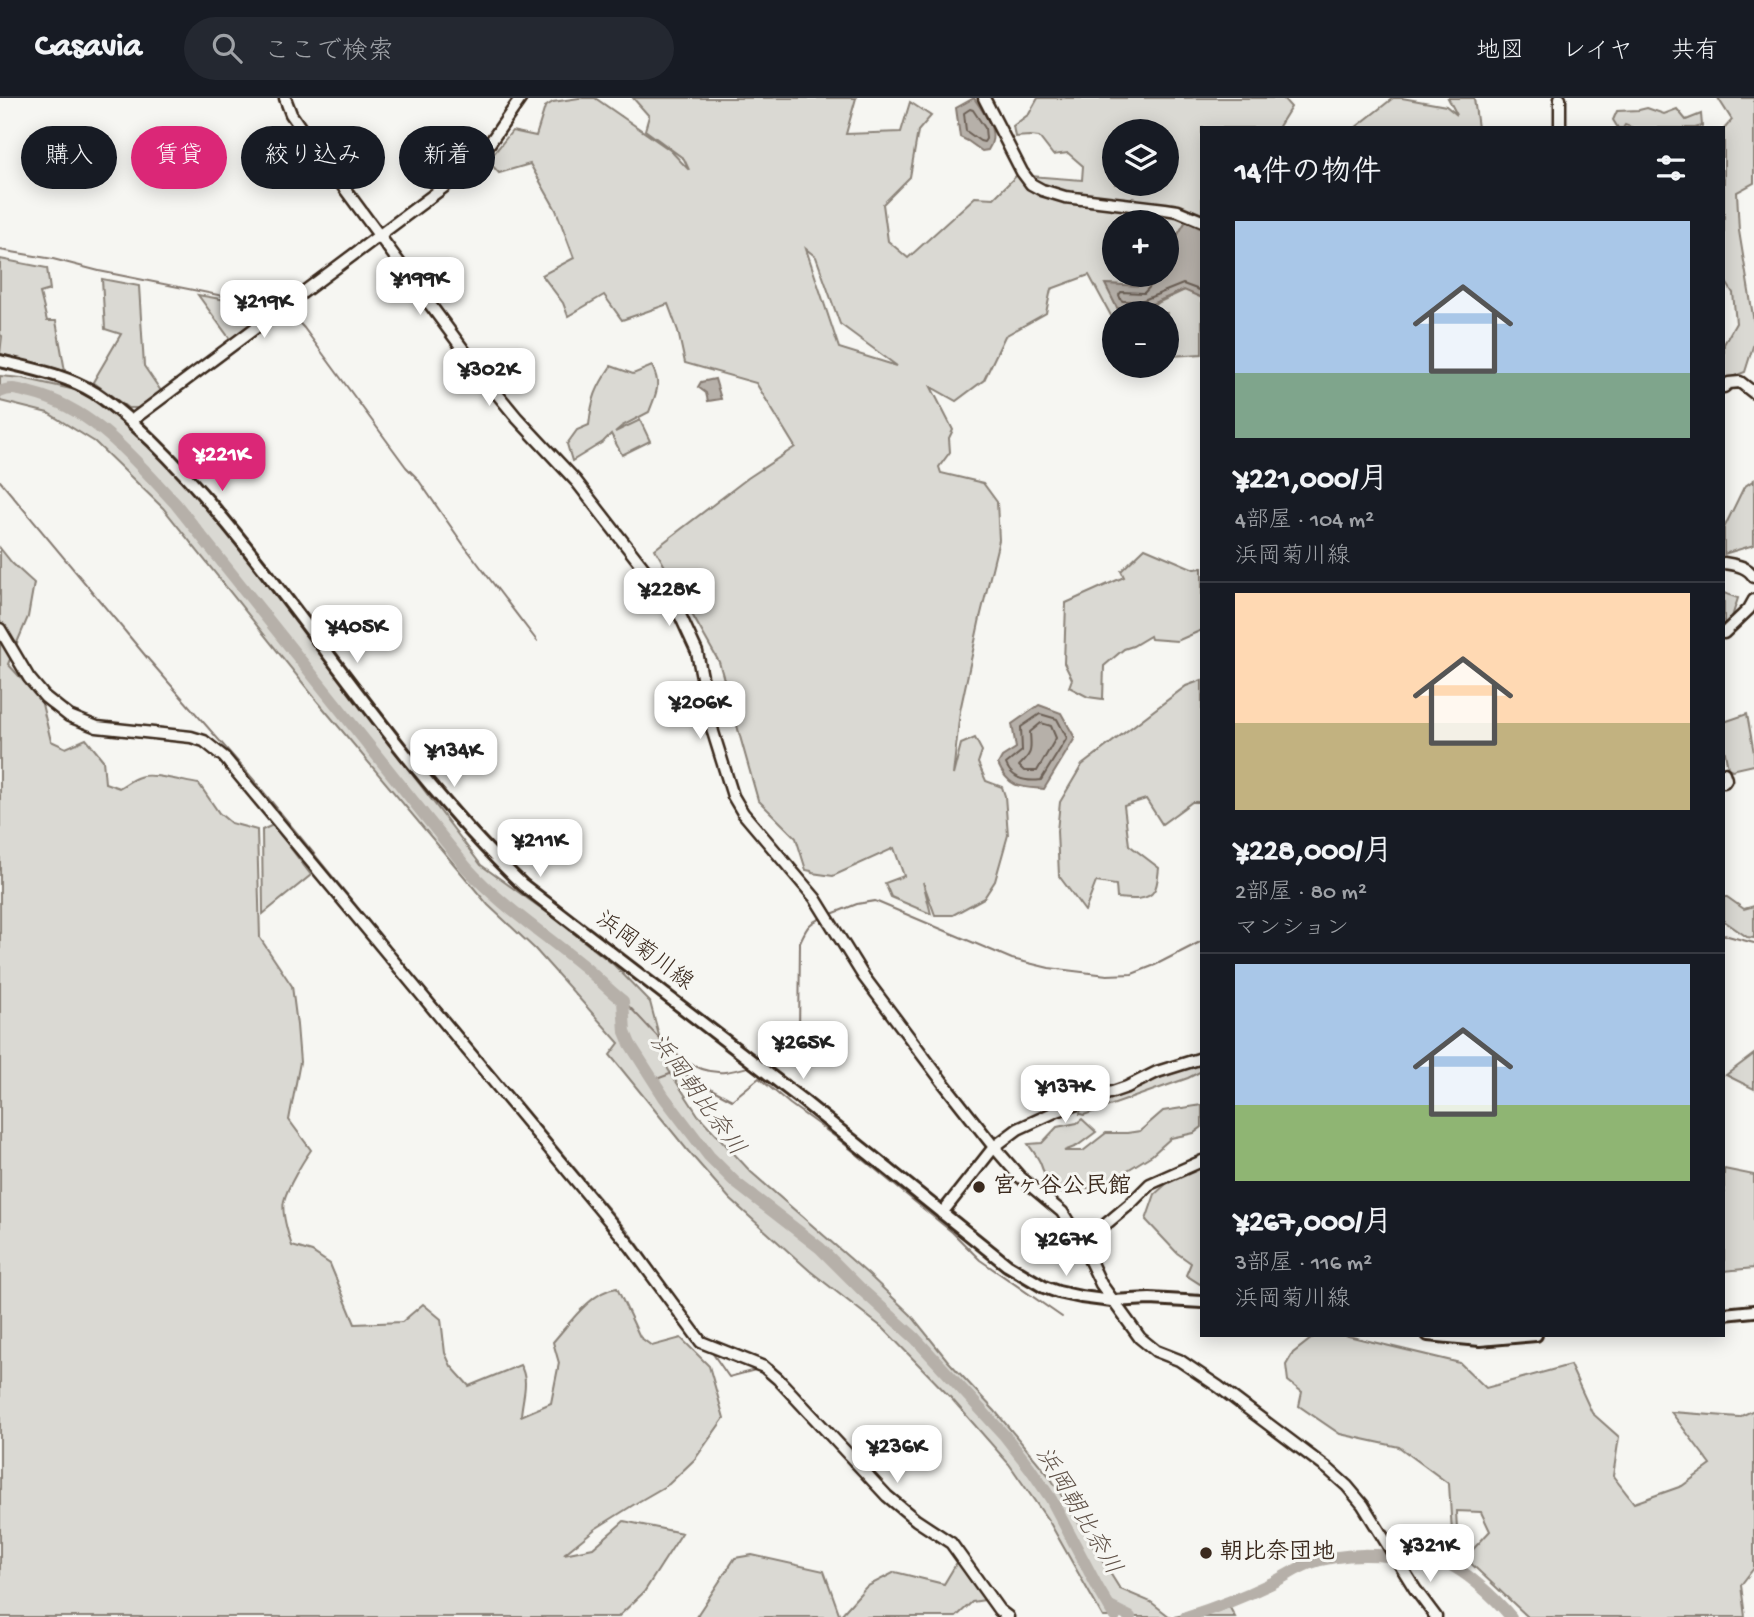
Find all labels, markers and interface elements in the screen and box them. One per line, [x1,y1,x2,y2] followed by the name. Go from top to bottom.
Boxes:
[184,17,674,80] search box
[35,29,142,67] text: Casavia
[208,29,246,67] icon: search
[264,38,394,69] text: ここで検索
[1476,38,1524,67] text: 地図
[1562,38,1633,67] text: レイヤ
[1671,38,1719,67] text: 共有
[1102,119,1179,378] map controls
[1102,119,1179,196] button: layers
[21,126,117,189] chip: 購入
[131,126,227,189] chip: 賃貸
[241,126,385,189] chip: 絞り込み
[399,126,495,189] chip: 新着
[1652,149,1690,187] icon: filters
[1235,157,1381,192] text: 14件の物件
[1102,210,1179,287] button: +
[371,258,469,317] pin: ¥199K
[392,266,448,293] text: ¥199K
[1400,266,1526,392] icon: home
[215,280,313,340] pin: ¥219K
[236,289,292,316] text: ¥219K
[1102,301,1179,378] button: −
[440,348,538,408] pin: ¥302K
[459,357,519,384] text: ¥302K
[173,434,271,493] pin: ¥221K
[194,442,250,469] text: ¥221K
[1235,464,1388,499] text: ¥221,000/月
[1235,508,1374,535] text: 4部屋 · 104 m²
[1235,544,1350,571] text: 浜岡菊川線
[620,568,718,628] pin: ¥228K
[640,577,698,604] text: ¥228K
[308,606,406,665] pin: ¥405K
[327,614,387,641] text: ¥405K
[1400,638,1526,764] icon: home
[651,682,749,741] pin: ¥206K
[670,690,730,717] text: ¥206K
[405,730,503,789] pin: ¥134K
[426,738,482,765] text: ¥134K
[491,820,589,879] pin: ¥211K
[513,828,567,855] text: ¥211K
[1235,836,1393,871] text: ¥228,000/月
[1235,880,1367,907] text: 2部屋 · 80 m²
[590,906,699,997] street label: 浜岡菊川線
[1235,916,1349,943] text: マンション
[1400,1009,1526,1135] icon: home
[754,1021,852,1081] pin: ¥265K
[642,1029,751,1163] water label: 浜岡朝比奈川
[774,1030,832,1057] text: ¥265K
[1016,1066,1114,1125] pin: ¥137K
[1037,1074,1093,1101] text: ¥137K
[993,1173,1131,1201] place label: 宮ヶ谷公民館
[971,1179,987,1195] marker: 宮ヶ谷公民館
[1235,1207,1392,1242] text: ¥267,000/月
[1017,1218,1115,1278] pin: ¥267K
[1037,1227,1095,1254] text: ¥267K
[1235,1251,1372,1278] text: 3部屋 · 116 m²
[1235,1287,1350,1314] text: 浜岡菊川線
[848,1426,946,1485] pin: ¥236K
[868,1434,926,1461] text: ¥236K
[1027,1442,1127,1581] water label: 浜岡朝比奈川
[1381,1524,1479,1584] pin: ¥321K
[1402,1533,1458,1560] text: ¥321K
[1220,1538,1335,1567] place label: 朝比奈団地
[1198,1545,1214,1561] marker: 朝比奈団地

